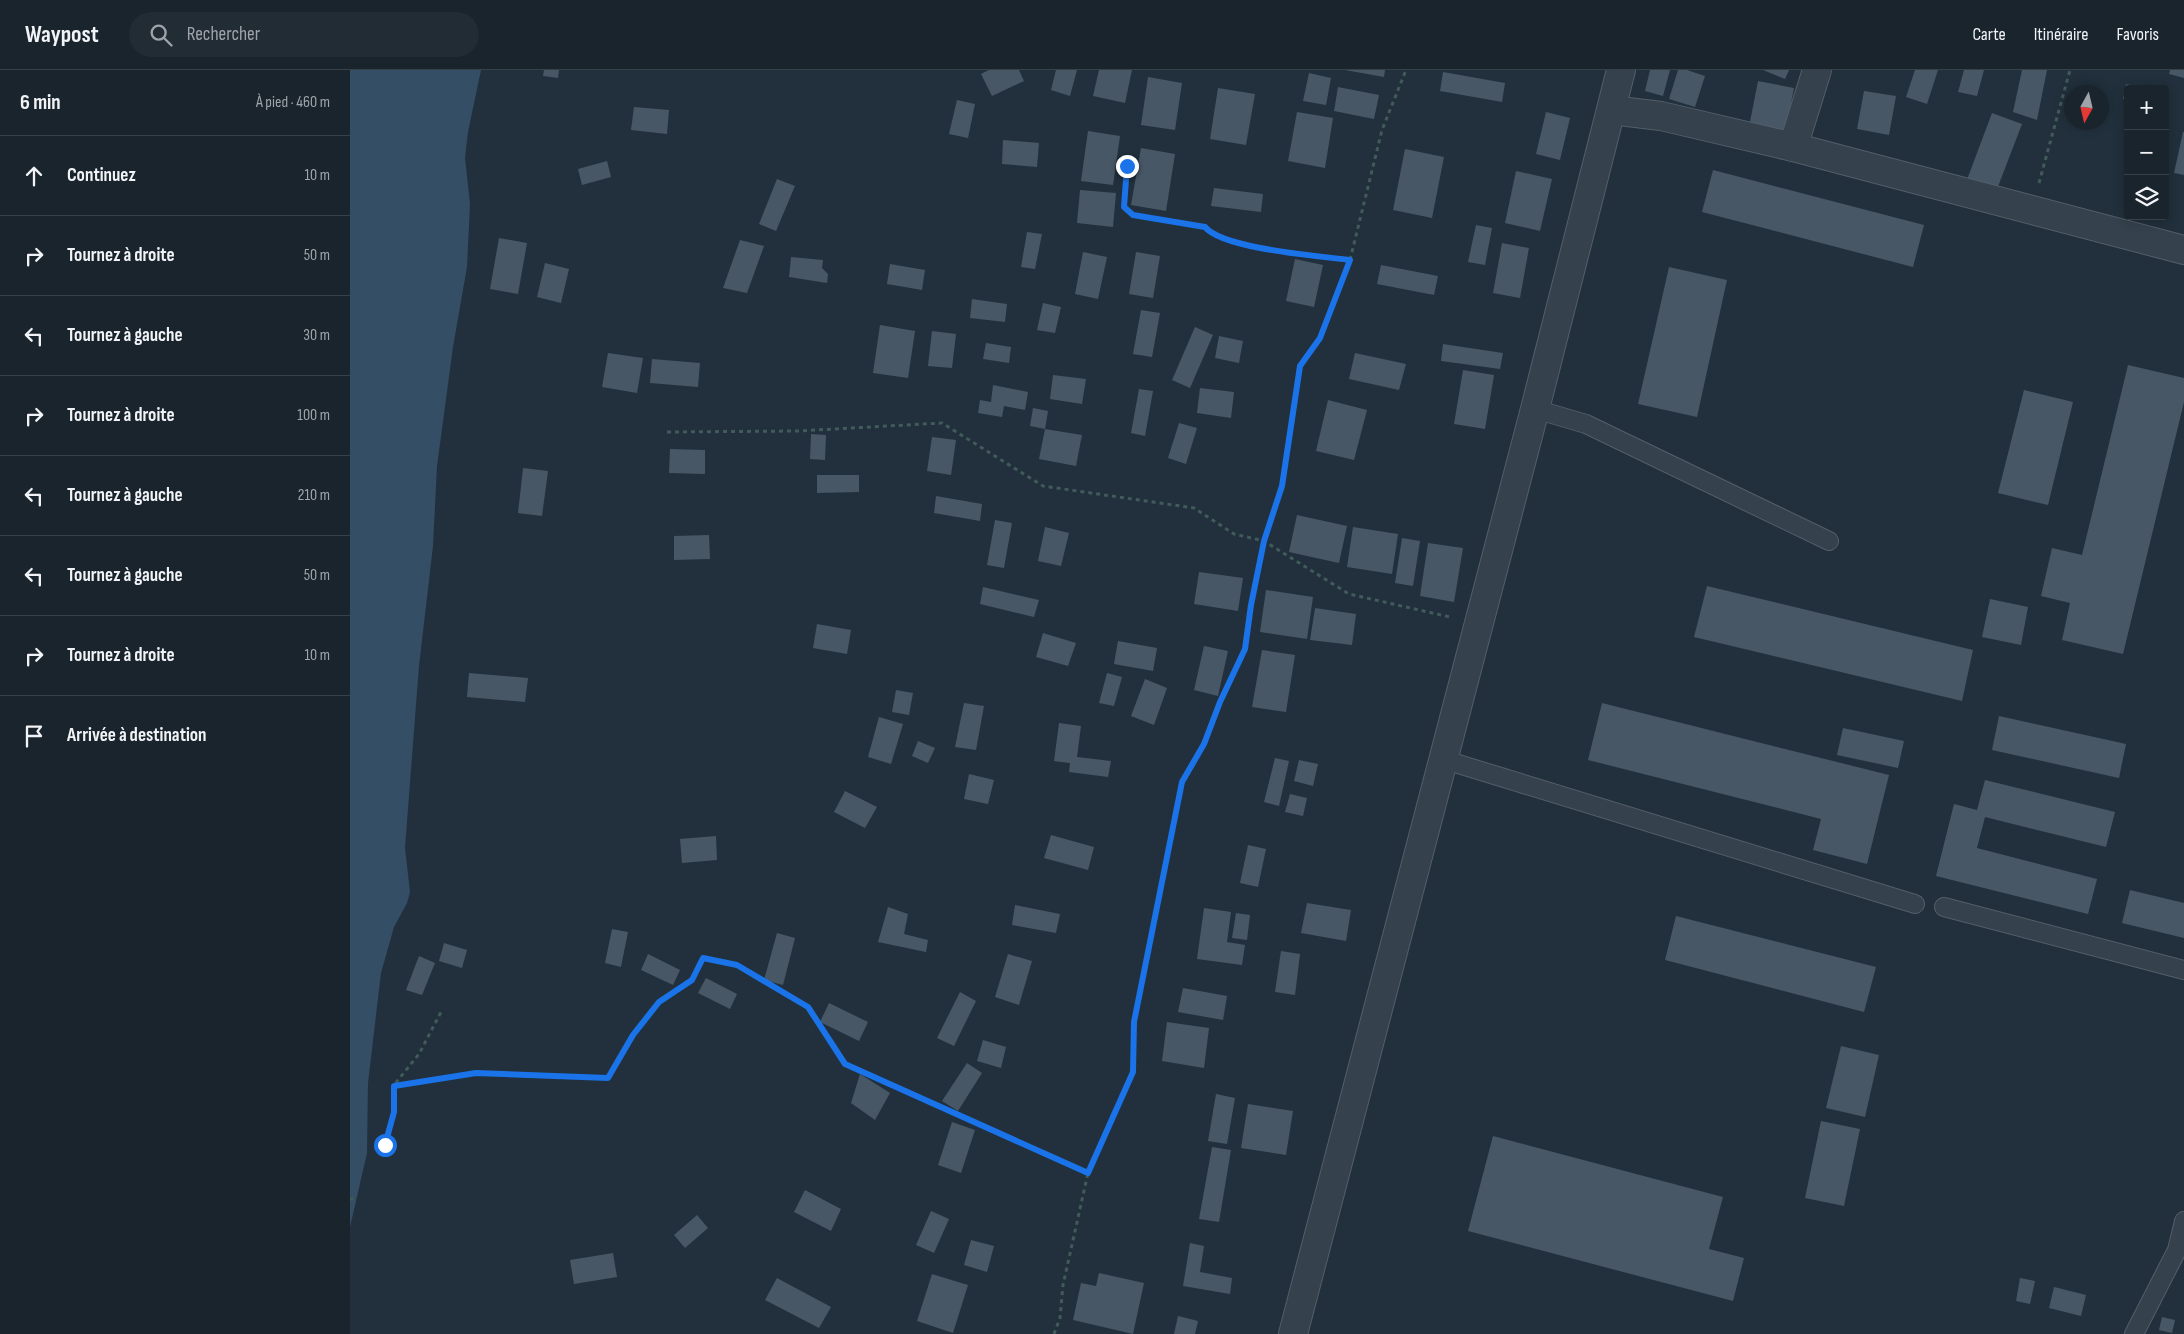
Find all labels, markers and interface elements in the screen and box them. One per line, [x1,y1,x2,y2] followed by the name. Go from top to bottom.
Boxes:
[129,12,479,57] search box
[25,20,99,49] text: Waypost
[147,21,175,49] icon: search
[187,23,260,46] text: Rechercher
[1972,24,2006,45] text: Carte
[2034,24,2088,45] text: Itinéraire
[2116,24,2159,45] text: Favoris
[2064,85,2109,130] north arrow
[2124,85,2169,220] map controls
[2124,85,2169,130] button: +
[20,90,61,115] text: 6 min
[256,93,330,112] text: À pied · 460 m
[2124,130,2169,175] button: −
[1116,155,1139,178] route end
[20,162,48,190] icon: ahead
[67,164,136,187] text: Continuez
[304,166,330,185] text: 10 m
[2124,175,2169,220] button: layers
[20,242,48,270] icon: right
[67,244,175,267] text: Tournez à droite
[304,246,330,265] text: 50 m
[20,322,48,350] icon: left
[67,324,183,347] text: Tournez à gauche
[303,326,330,345] text: 30 m
[20,402,48,430] icon: right
[67,404,175,427] text: Tournez à droite
[297,406,330,425] text: 100 m
[20,482,48,510] icon: left
[67,484,183,507] text: Tournez à gauche
[298,486,330,505] text: 210 m
[20,562,48,590] icon: left
[67,564,183,587] text: Tournez à gauche
[304,566,330,585] text: 50 m
[20,642,48,670] icon: right
[67,644,175,667] text: Tournez à droite
[304,646,330,665] text: 10 m
[20,722,48,750] icon: arrive
[67,724,207,747] text: Arrivée à destination
[374,1134,397,1157] route start

